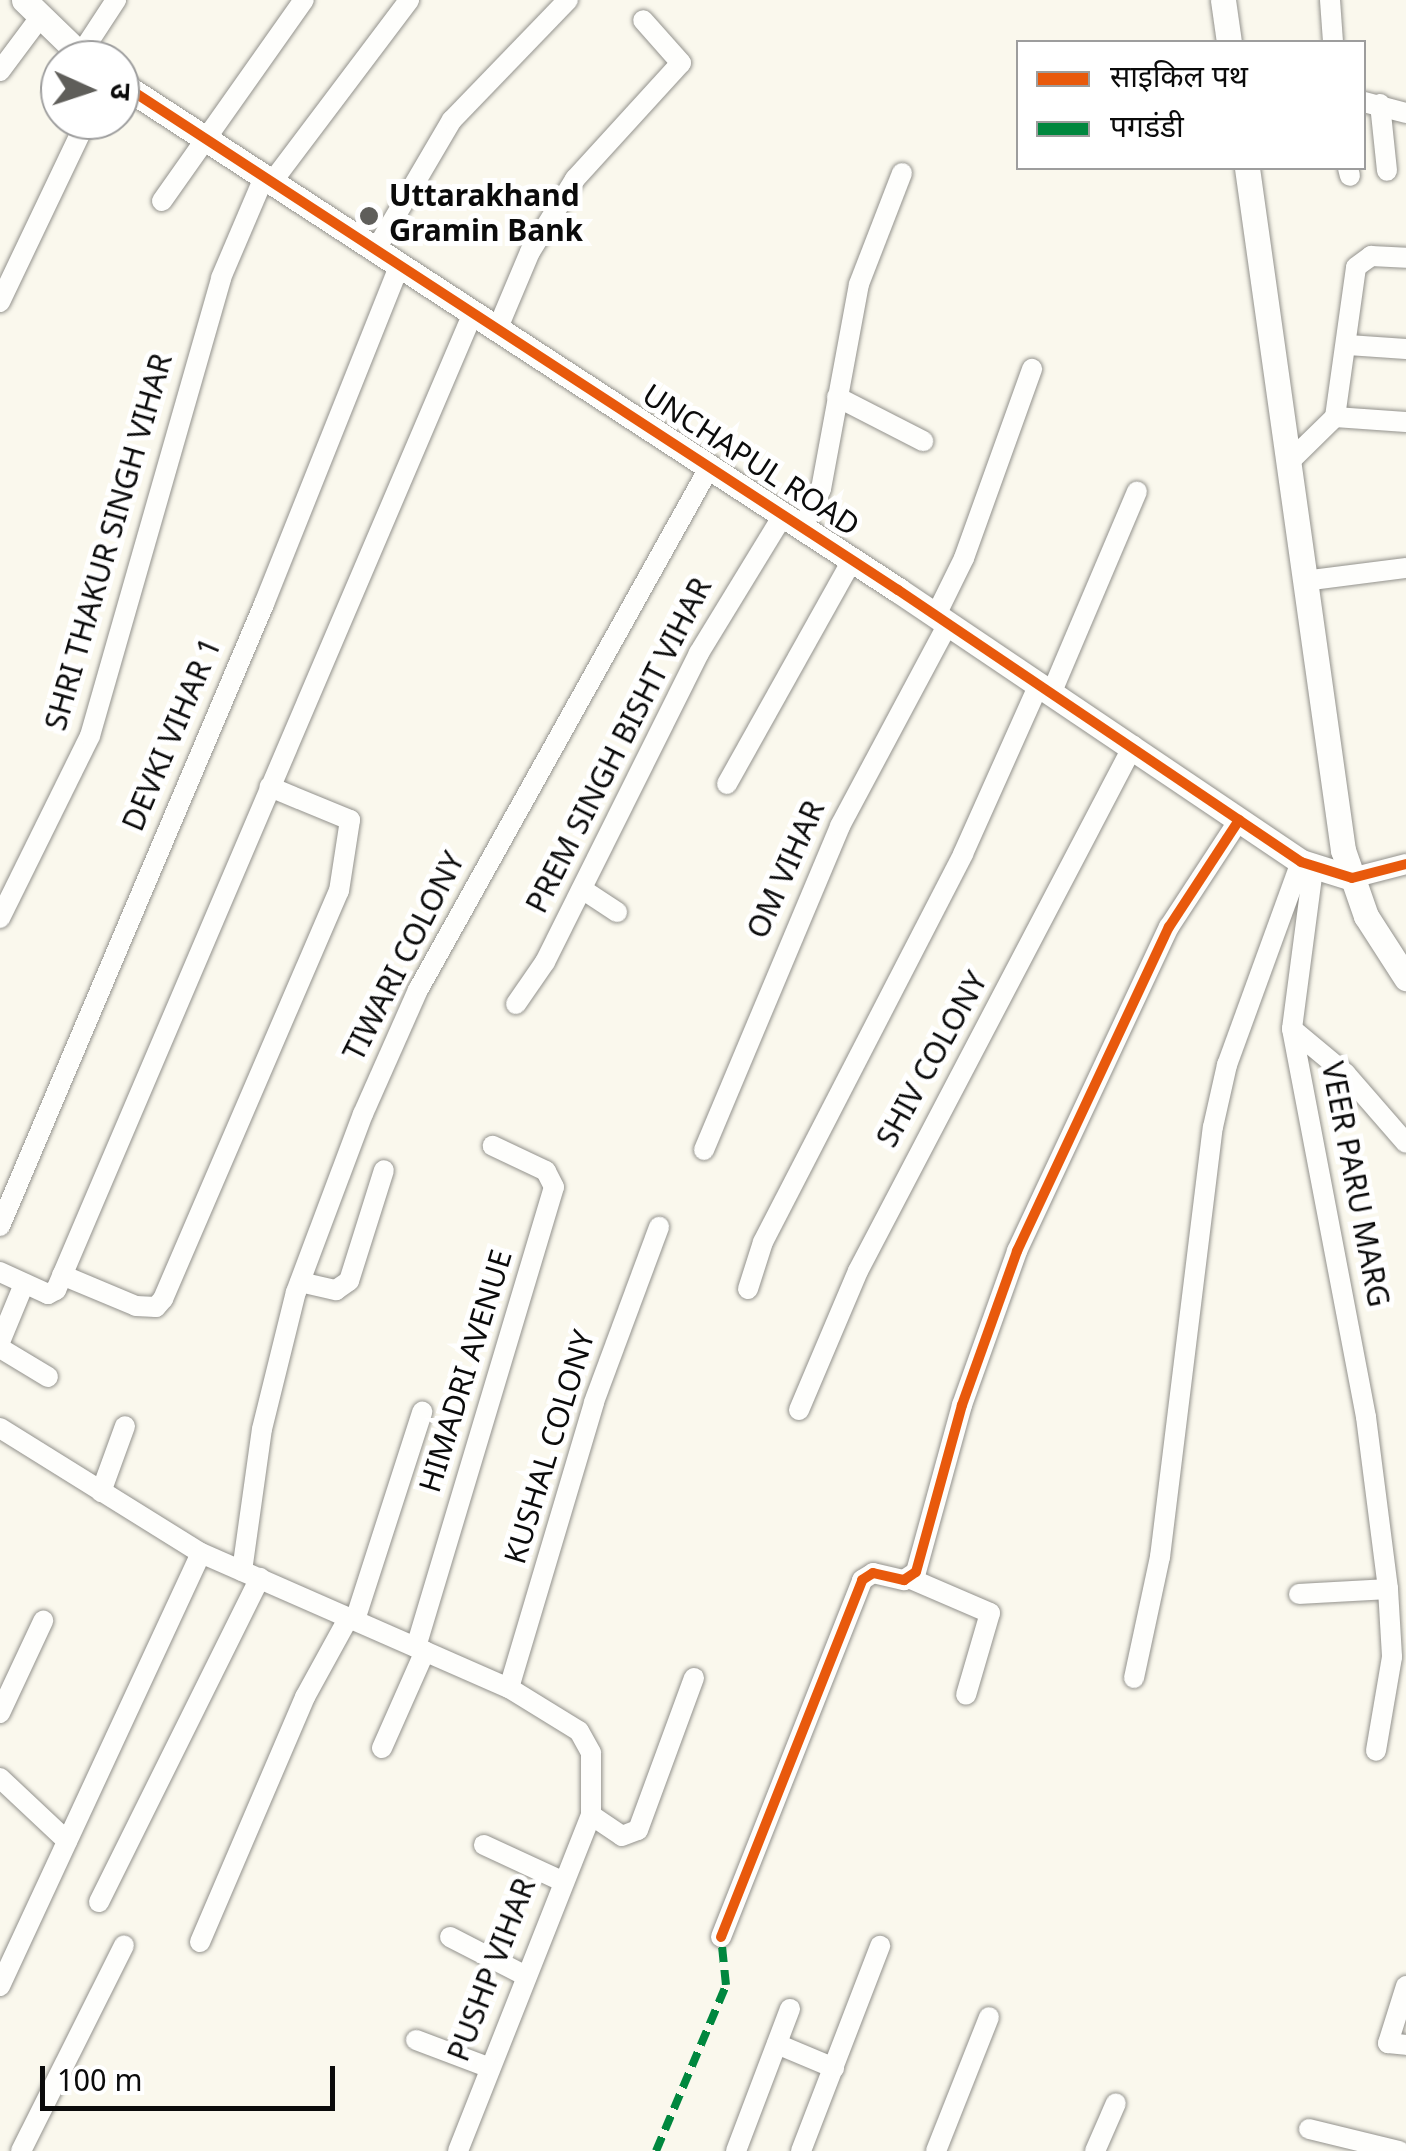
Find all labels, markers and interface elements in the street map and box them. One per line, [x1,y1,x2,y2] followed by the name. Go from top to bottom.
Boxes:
[40,40,140,140] north arrow
[1016,40,1366,170] legend
[1110,60,1248,99] text: साइकिल पथ
[100,82,136,101] text: उ
[1110,110,1184,149] text: पगडंडी
[389,181,583,252] place label: Uttarakhand Gramin Bank
[358,205,380,227] marker: Uttarakhand Gramin Bank
[41,351,183,735] street label: SHRI THAKUR SINGH VIHAR
[634,379,864,547] street label: UNCHAPUL ROAD
[522,574,722,920] street label: PREM SINGH BISHT VIHAR
[118,634,232,838] street label: DEVKI VIHAR 1
[743,797,835,945] street label: OM VIHAR
[339,848,475,1068] street label: TIWARI COLONY
[872,967,998,1155] street label: SHIV COLONY
[1311,1059,1393,1311] street label: VEER PARU MARG
[415,1247,523,1497] street label: HIMADRI AVENUE
[500,1327,606,1569] street label: KUSHAL COLONY
[444,1874,546,2068] street label: PUSHP VIHAR
[45,2046,340,2108] scale bar
[57,2064,142,2103] text: 100 m

